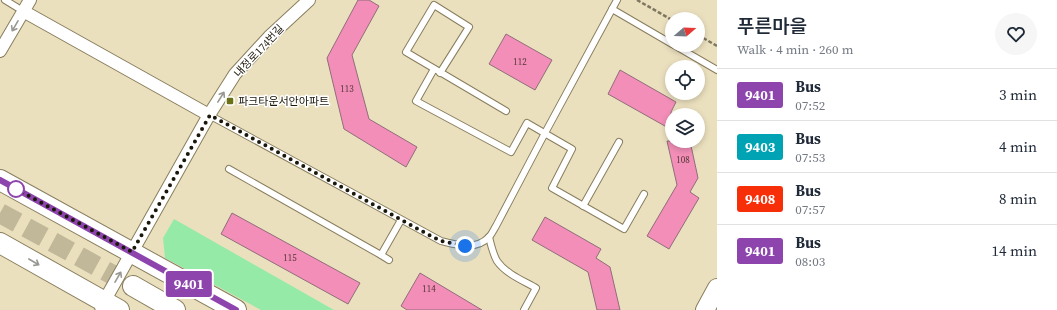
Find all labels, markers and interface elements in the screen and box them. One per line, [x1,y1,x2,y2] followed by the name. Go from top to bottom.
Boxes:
[665,12,705,52] north arrow
[665,12,705,148] map controls
[737,13,807,39] text: 푸른마을
[995,13,1037,55] button: heart
[10,19,18,31] one-way arrow
[231,21,287,81] street label: 내정로174번길
[737,41,853,58] text: Walk · 4 min · 260 m
[513,56,527,68] house number: 112
[665,60,705,100] button: locate
[795,76,821,97] text: Bus
[340,83,354,95] house number: 113
[999,84,1037,105] text: 3 min
[745,85,775,105] text: 9401
[217,92,225,103] one-way arrow
[238,94,329,109] place label: 파크타운서안아파트
[225,96,235,106] marker: 파크타운서안아파트
[795,97,825,114] text: 07:52
[665,108,705,148] button: layers
[795,128,821,149] text: Bus
[999,136,1037,157] text: 4 min
[745,137,775,157] text: 9403
[795,149,825,166] text: 07:53
[676,154,690,166] house number: 108
[7,180,25,198] unlabelled marker
[795,180,821,201] text: Bus
[999,188,1037,209] text: 8 min
[745,189,775,209] text: 9408
[795,201,825,218] text: 07:57
[795,232,821,253] text: Bus
[455,236,475,256] your location
[991,240,1037,261] text: 14 min
[745,241,775,261] text: 9401
[283,252,297,264] house number: 115
[795,253,825,270] text: 08:03
[28,259,40,267] one-way arrow
[115,271,123,283] one-way arrow
[161,271,217,297] line badge: 9401
[174,274,204,294] text: 9401
[422,283,436,295] house number: 114

